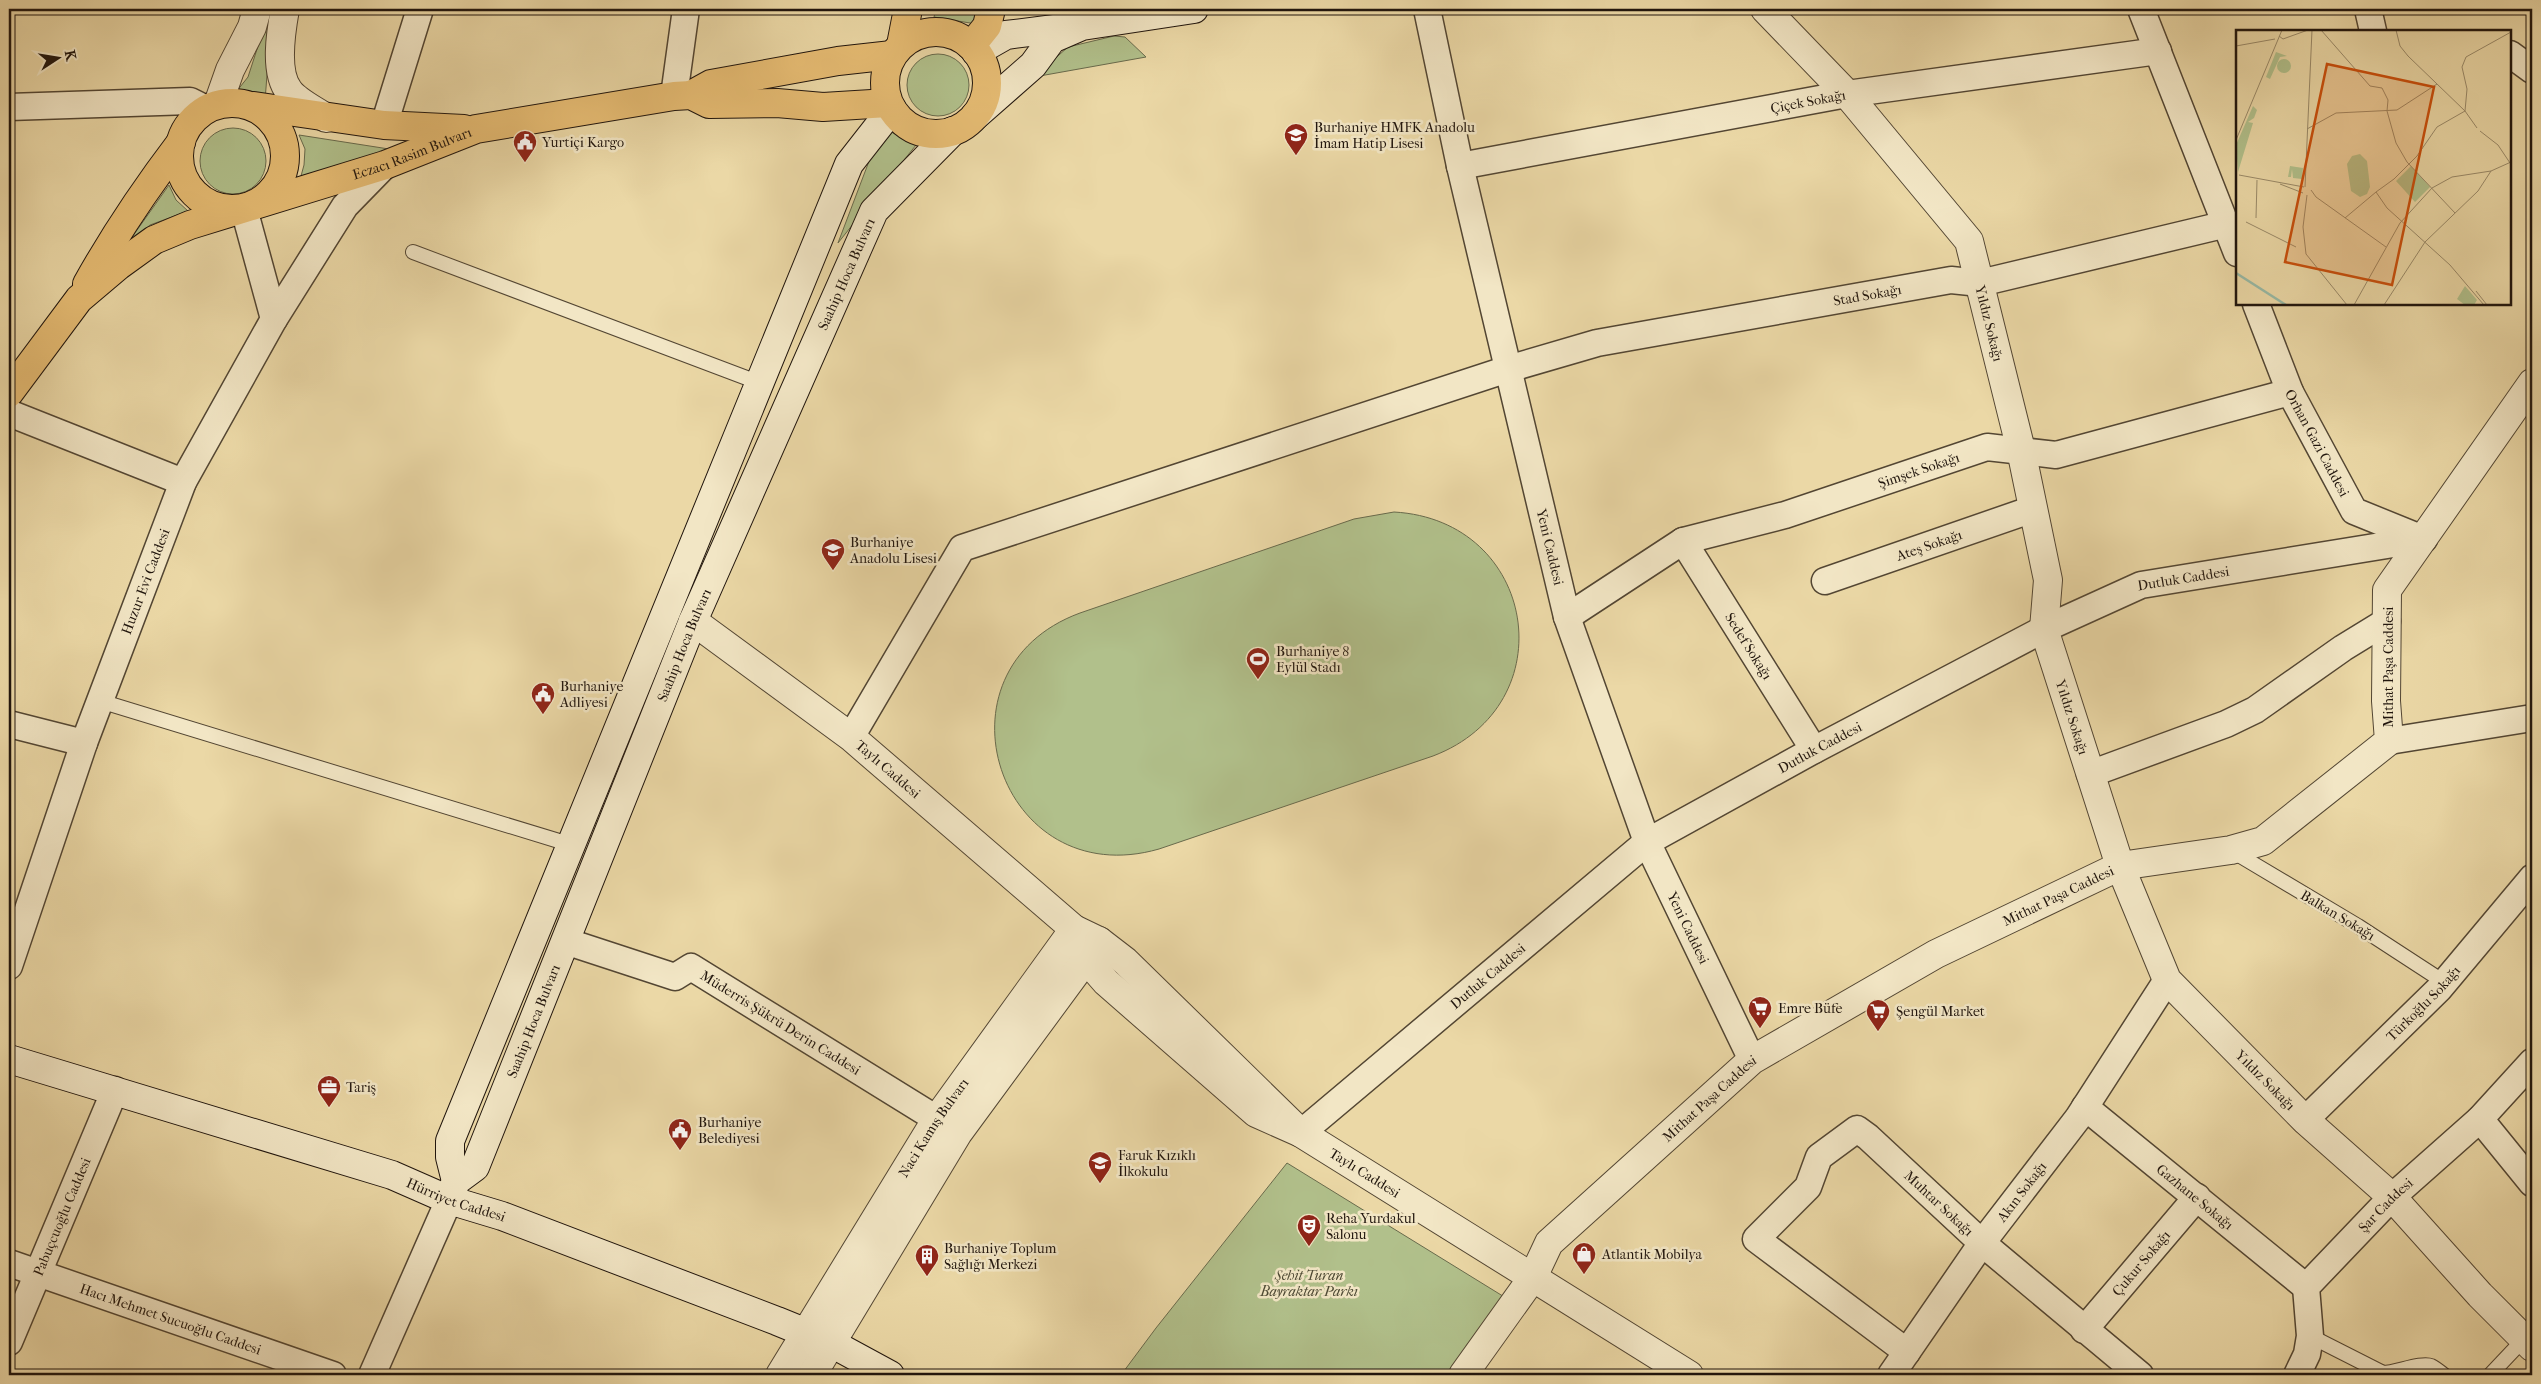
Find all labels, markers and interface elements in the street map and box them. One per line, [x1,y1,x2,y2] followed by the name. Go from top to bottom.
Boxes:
[2236,30,2511,305] inset map
[32,32,82,82] north arrow
[61,49,80,63] text: K
[1769,86,1847,117] street label: Çiçek Sokağı
[1314,119,1475,152] place label: Burhaniye HMFK Anadolu İmam Hatip Lisesi
[1283,122,1309,156] school or university icon: Burhaniye HMFK Anadolu İmam Hatip Lisesi
[350,124,474,183] street label: Eczacı Rasim Bulvarı
[512,129,538,163] public building icon: Yurtiçi Kargo
[541,134,624,151] place label: Yurtiçi Kargo
[814,216,879,333] street label: Saahip Hoca Bulvarı
[1832,281,1903,310] street label: Stad Sokağı
[1971,283,2007,363] street label: Yıldız Sokağı
[2281,386,2353,500] street label: Orhan Gazi Caddesi
[1876,449,1962,492] street label: Şimşek Sokağı
[1532,506,1567,587] street label: Yeni Caddesi
[118,526,174,637] street label: Huzur Evi Caddesi
[1893,526,1964,565] street label: Ateş Sokağı
[849,534,937,567] place label: Burhaniye Anadolu Lisesi
[820,537,846,571] school or university icon: Burhaniye Anadolu Lisesi
[2136,563,2231,594] street label: Dutluk Caddesi
[654,586,715,704] street label: Saahip Hoca Bulvarı
[2380,607,2397,728] street label: Mithat Paşa Caddesi
[1721,610,1776,683] street label: Sedef Sokağı
[1276,643,1349,676] place label: Burhaniye 8 Eylül Stadı
[1245,646,1271,680] sports icon: Burhaniye 8 Eylül Stadı
[2051,677,2092,757] street label: Yıldız Sokağı
[559,678,623,711] place label: Burhaniye Adliyesi
[530,681,556,715] public building icon: Burhaniye Adliyesi
[1775,718,1865,777] street label: Dutluk Caddesi
[852,737,924,802] street label: Taylı Caddesi
[2000,862,2117,930] street label: Mithat Paşa Caddesi
[2297,887,2378,944] street label: Balkan Sokağı
[1663,888,1712,967] street label: Yeni Caddesi
[1447,940,1529,1013] street label: Dutluk Caddesi
[503,962,564,1080] street label: Saahip Hoca Bulvarı
[2383,962,2464,1045] street label: Türkoğlu Sokağı
[697,967,864,1079] street label: Müderris Şükrü Derin Caddesi
[1747,995,1773,1029] supermarket icon: Emre Büfe
[1865,998,1891,1032] supermarket icon: Şengül Market
[1778,1000,1842,1017] place label: Emre Büfe
[1896,1003,1985,1020] place label: Şengül Market
[2231,1046,2299,1114] street label: Yıldız Sokağı
[1659,1051,1759,1146] street label: Mithat Paşa Caddesi
[316,1074,342,1108] office icon: Tariş
[895,1075,972,1181] street label: Naci Kamış Bulvarı
[346,1079,376,1096] place label: Tariş
[698,1114,761,1147] place label: Burhaniye Belediyesi
[667,1117,693,1151] public building icon: Burhaniye Belediyesi
[1326,1145,1403,1202] street label: Taylı Caddesi
[1118,1147,1196,1180] place label: Faruk Kızıklı İlkokulu
[1087,1150,1113,1184] school or university icon: Faruk Kızıklı İlkokulu
[30,1155,95,1279] street label: Pabuçcuoğlu Caddesi
[1993,1159,2050,1226] street label: Akın Sokağı
[2153,1161,2237,1233] street label: Gazhane Sokağı
[1901,1167,1977,1240] street label: Muhtar Sokağı
[404,1174,508,1226] street label: Hürriyet Caddesi
[2355,1174,2417,1236] street label: Şar Caddesi
[1326,1210,1416,1243] place label: Reha Yurdakul Salonu
[1296,1213,1322,1247] theatre icon: Reha Yurdakul Salonu
[2109,1227,2174,1300] street label: Çukur Sokağı
[944,1240,1057,1273] place label: Burhaniye Toplum Sağlığı Merkezi
[1571,1241,1597,1275] shop icon: Atlantik Mobilya
[914,1243,940,1277] building icon: Burhaniye Toplum Sağlığı Merkezi
[1601,1246,1703,1263] place label: Atlantik Mobilya
[1259,1267,1358,1300] park label: Şehit Turan Bayraktar Parkı
[78,1280,263,1359] street label: Hacı Mehmet Sucuoğlu Caddesi

